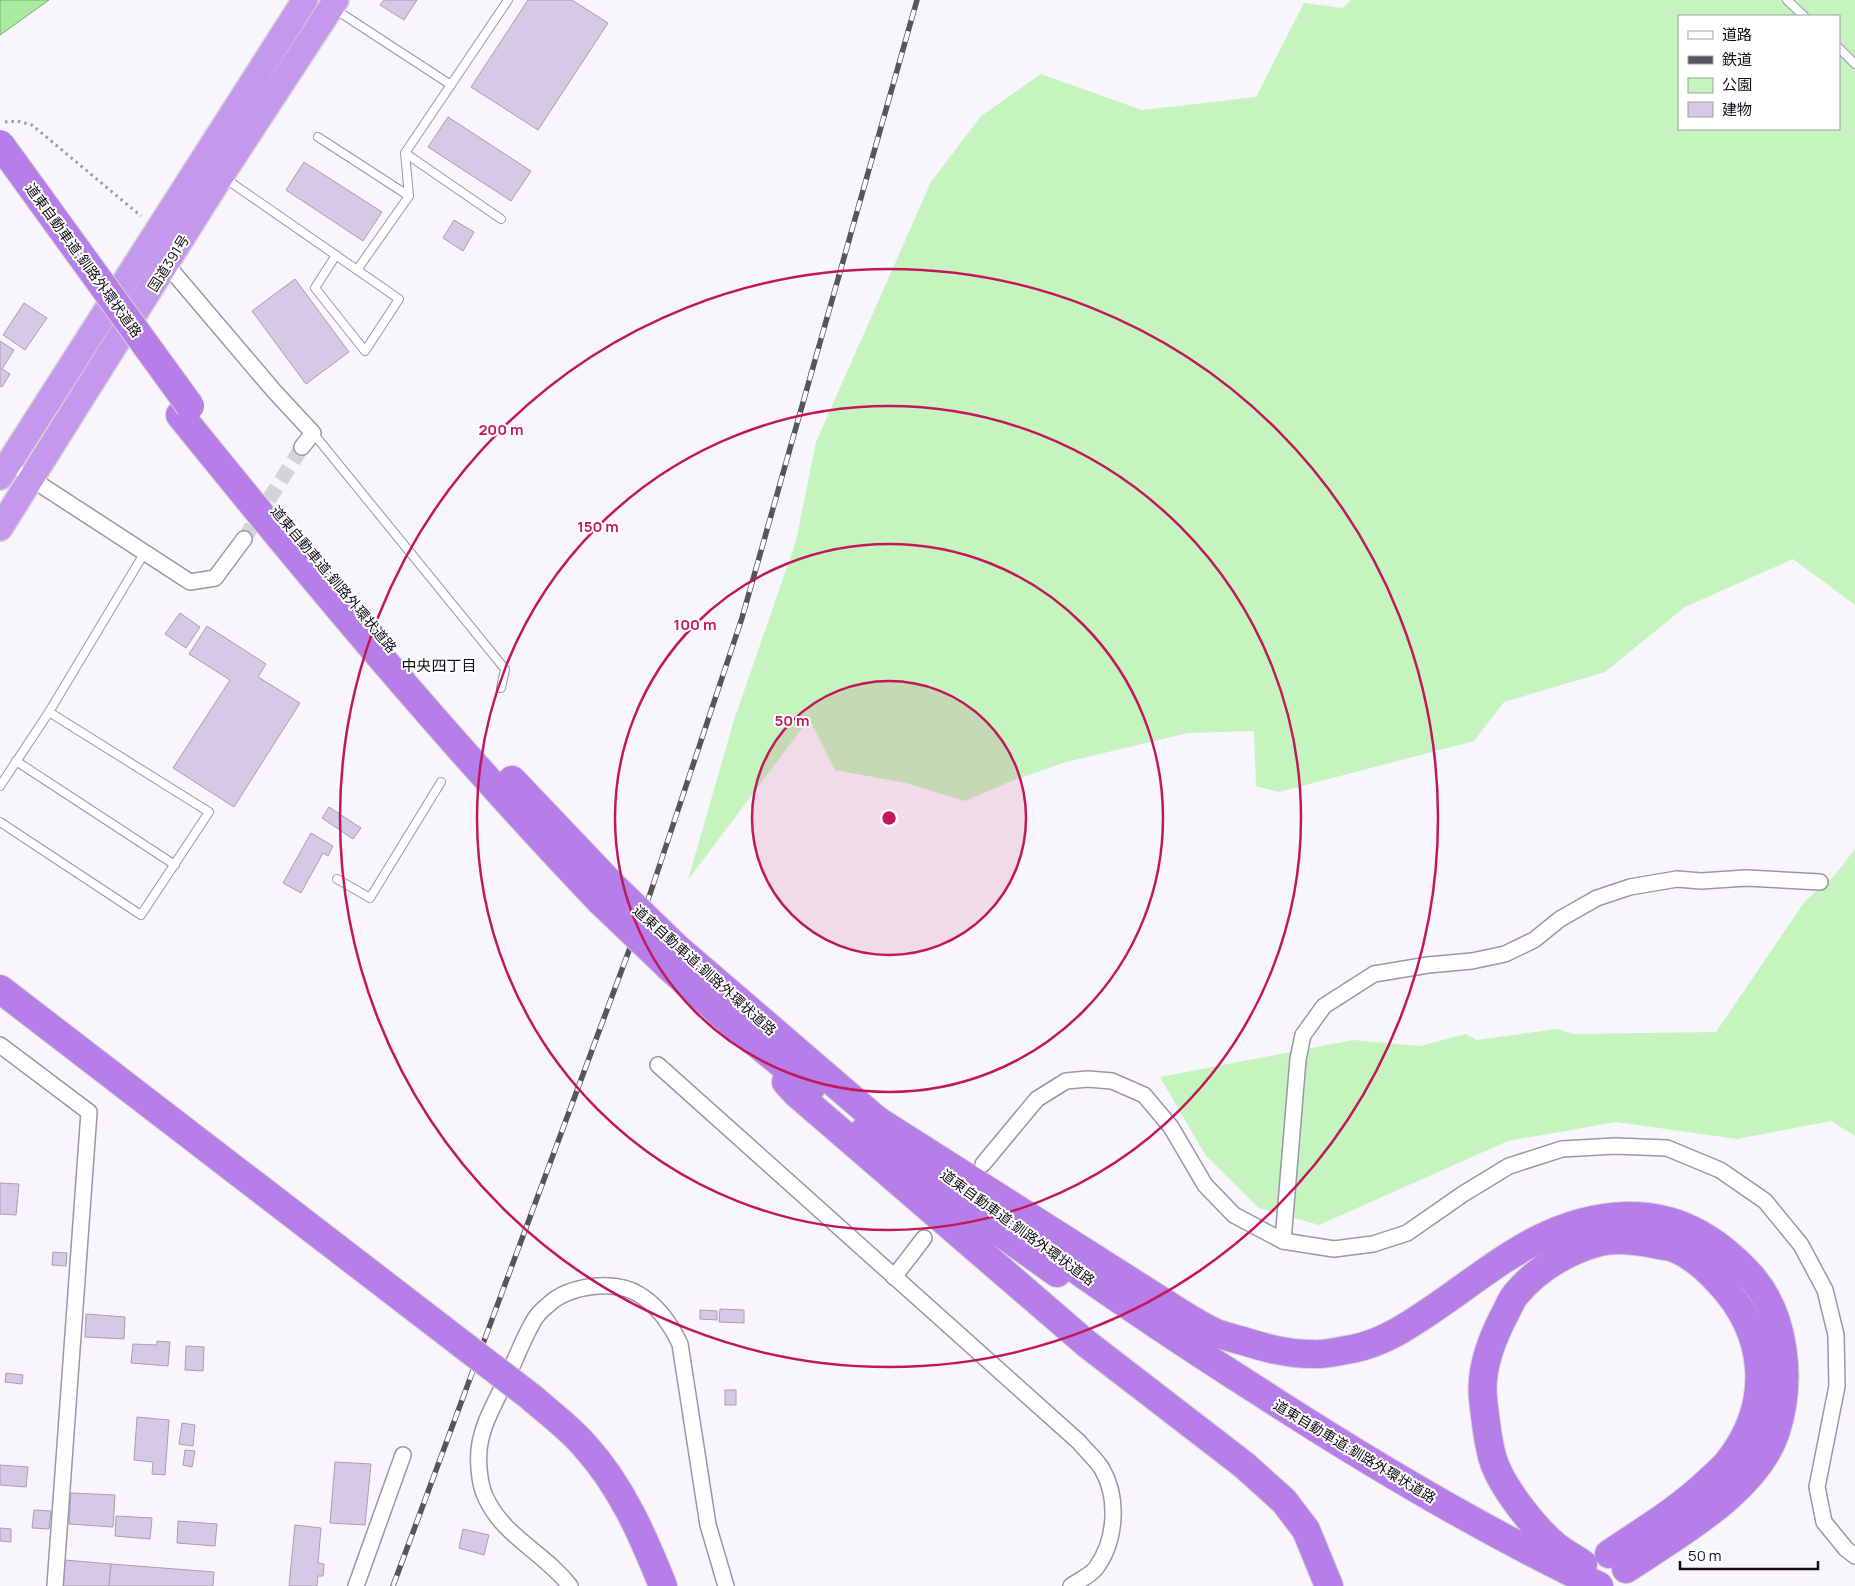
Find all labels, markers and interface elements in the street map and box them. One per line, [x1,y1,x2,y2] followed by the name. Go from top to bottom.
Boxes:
[1678,15,1840,130] legend
[1722,24,1752,45] text: 道路
[1722,49,1752,70] text: 鉄道
[1722,74,1752,95] text: 公園
[1722,99,1752,120] text: 建物
[22,179,146,341] street label: 道東自動車道;釧路外環状道路
[143,231,193,295] street label: 国道391号
[478,419,524,440] text: 200 m
[267,502,401,656] street label: 道東自動車道;釧路外環状道路
[577,516,619,537] text: 150 m
[674,614,716,635] text: 100 m
[401,655,477,676] district label: 中央四丁目
[774,710,810,731] text: 50 m
[880,809,898,827] centre of rings
[629,901,781,1039] street label: 道東自動車道;釧路外環状道路
[937,1165,1099,1289] street label: 道東自動車道;釧路外環状道路
[1270,1395,1440,1507] street label: 道東自動車道;釧路外環状道路
[1680,1538,1818,1570] scale bar
[1688,1545,1722,1566] text: 50 m

